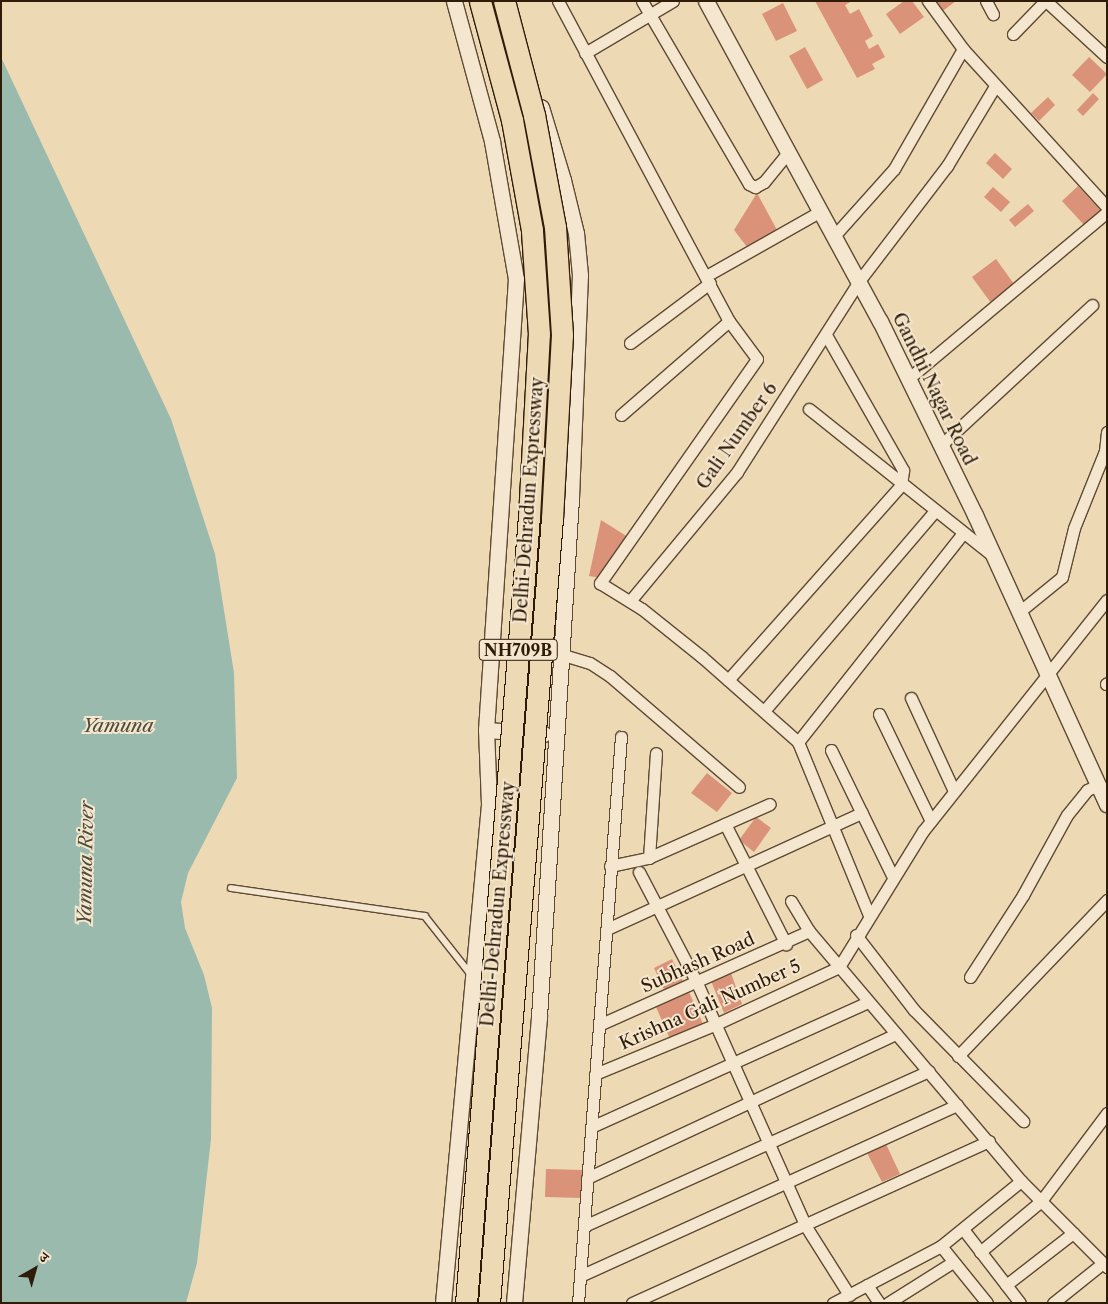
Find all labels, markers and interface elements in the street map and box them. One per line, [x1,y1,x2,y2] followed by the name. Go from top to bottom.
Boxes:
[888,309,980,469] street label: Gandhi Nagar Road
[510,376,548,624] street label: Delhi-Dehradun Expressway
[692,378,782,494] street label: Gali Number 6
[478,636,558,664] road number: NH709B
[83,715,153,737] water label: Yamuna
[477,780,519,1028] street label: Delhi-Dehradun Expressway
[74,800,98,926] water label: Yamuna River
[638,928,758,998] street label: Subhash Road
[616,955,804,1055] street label: Krishna Gali Number 5
[10,1244,60,1294] north arrow
[36,1248,53,1266] text: उ

